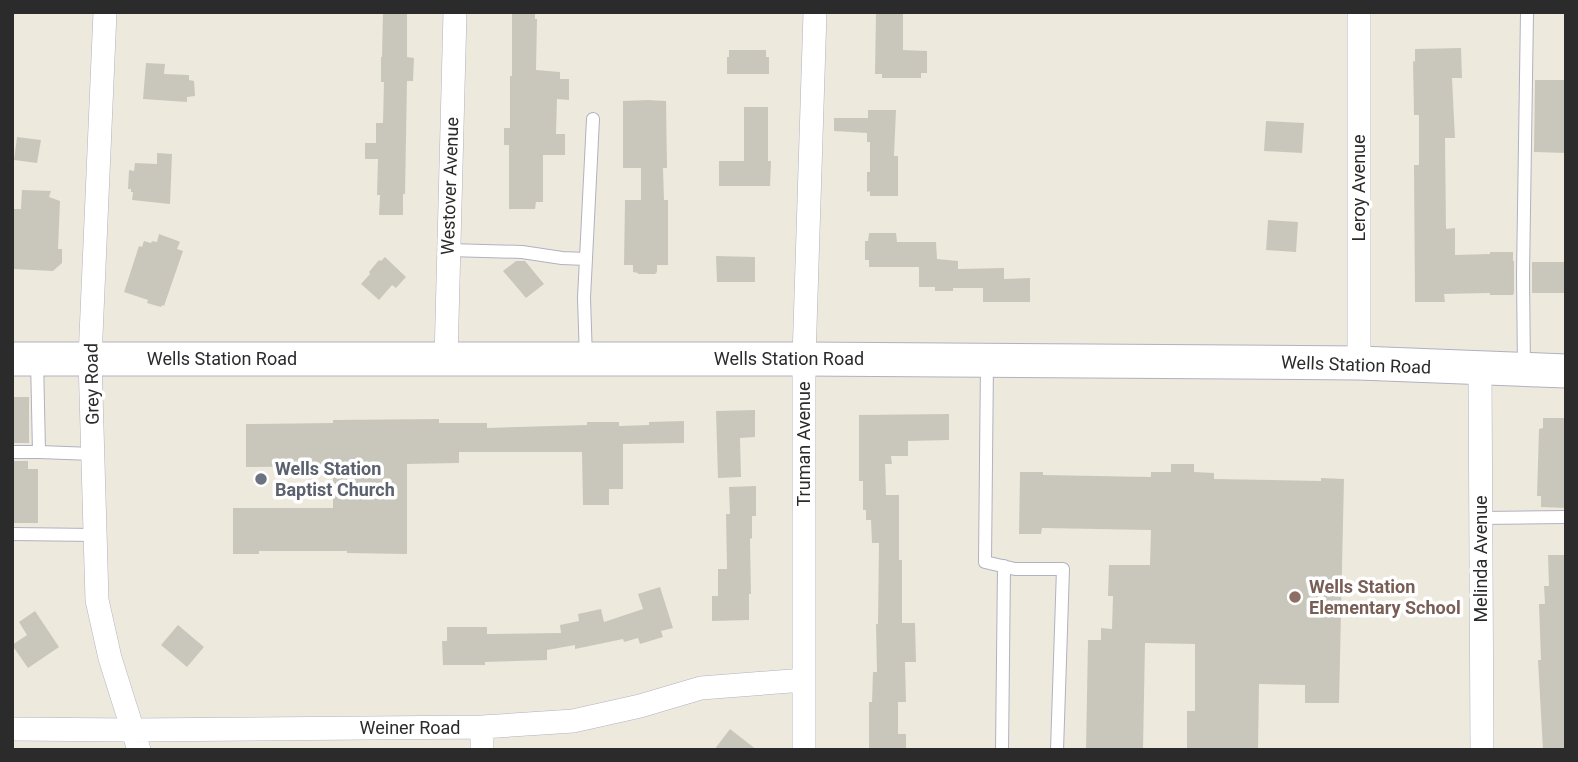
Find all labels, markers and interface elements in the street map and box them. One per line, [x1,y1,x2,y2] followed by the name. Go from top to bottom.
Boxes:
[437,117,462,255] street label: Westover Avenue
[1348,134,1369,242] street label: Leroy Avenue
[80,343,103,425] street label: Grey Road
[147,348,297,369] street label: Wells Station Road
[714,348,864,369] street label: Wells Station Road
[1281,351,1432,378] street label: Wells Station Road
[793,382,814,506] street label: Truman Avenue
[275,458,395,500] place label: Wells Station Baptist Church
[253,471,269,487] marker: Wells Station Baptist Church
[1470,495,1491,623] street label: Melinda Avenue
[1309,576,1461,618] place label: Wells Station Elementary School
[1287,589,1303,605] marker: Wells Station Elementary School
[360,717,460,738] street label: Weiner Road

